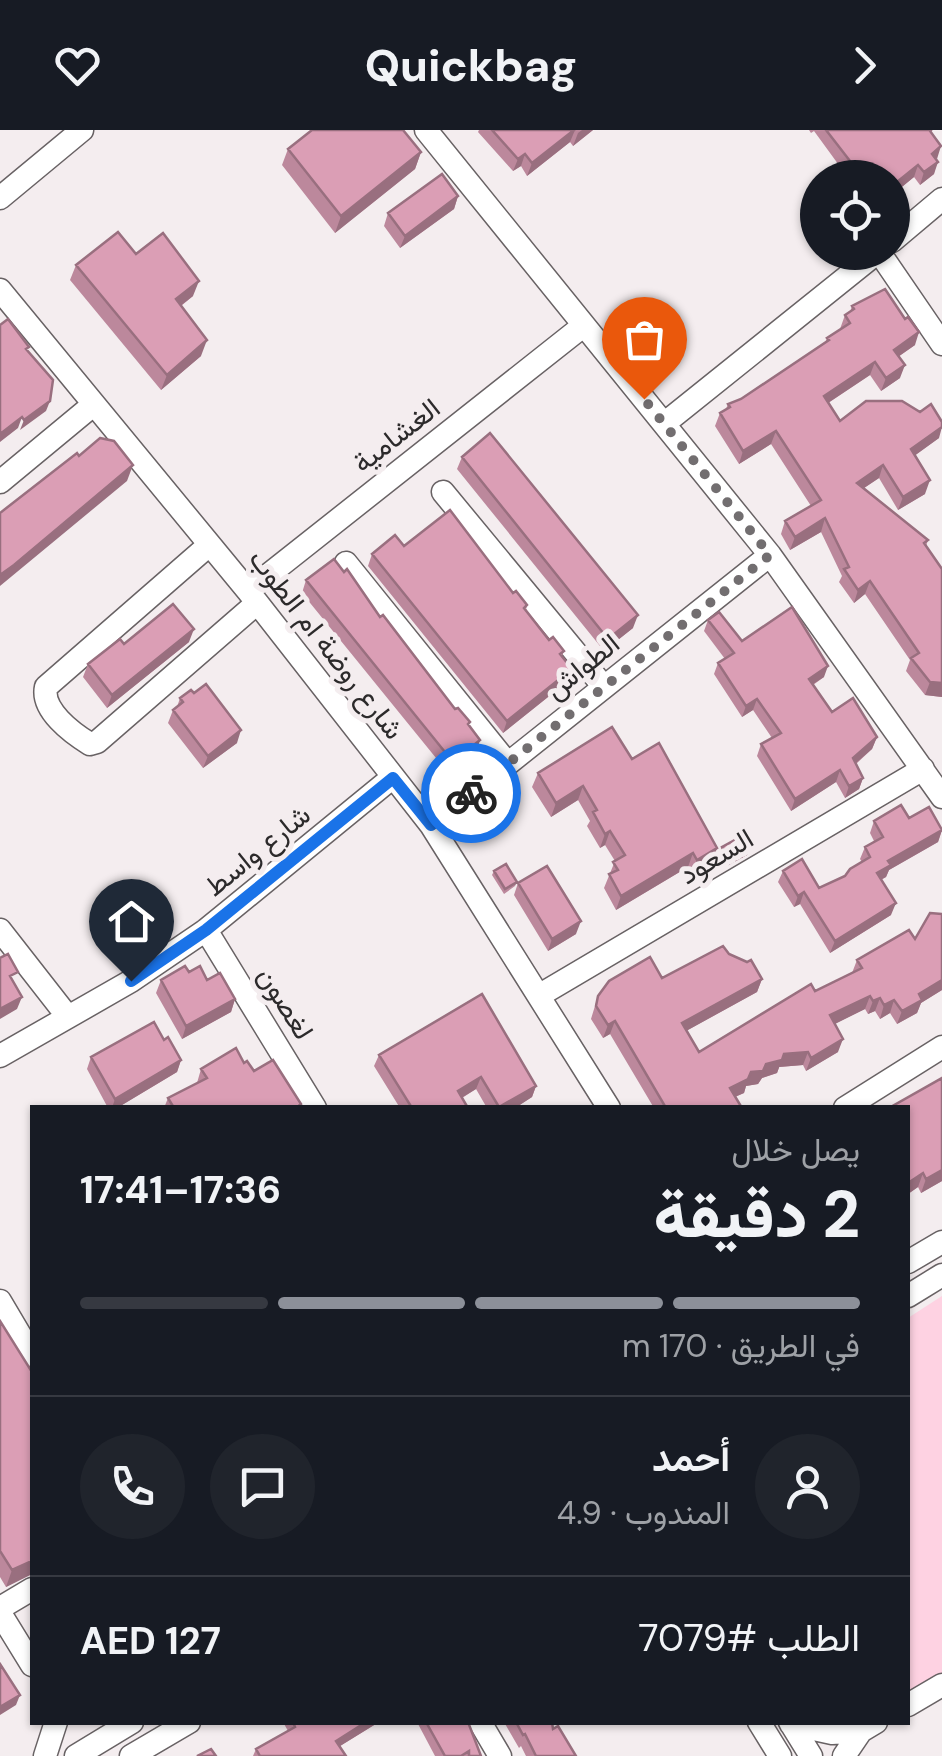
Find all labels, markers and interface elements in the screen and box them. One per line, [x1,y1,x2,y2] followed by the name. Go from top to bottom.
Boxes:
[365,36,577,95] text: Quickbag
[50,38,105,93] icon: heart
[837,38,892,93] icon: forward
[800,160,910,270] map controls
[800,160,910,270] button: locate
[602,297,687,400] pin
[617,312,672,367] icon: bag
[345,390,448,481] street label: الغشامية
[241,542,413,747] street label: شارع روضة ام الطوب
[537,625,627,708] street label: الطواش
[421,743,521,843] courier
[444,766,499,821] icon: bike
[197,796,318,904] street label: شارع واسط
[672,820,760,893] street label: السعود
[89,879,174,982] pin
[104,894,159,949] icon: home
[249,960,322,1047] street label: لغصون
[731,1129,860,1171] text: يصل خلال
[80,1165,281,1215] text: 17:36–17:41
[653,1173,860,1257] text: 2 دقيقة
[622,1325,860,1367] text: في الطريق · 170 m
[652,1433,730,1483] text: أحمد
[80,1434,185,1539] button: phone
[210,1434,315,1539] button: chat
[755,1434,860,1539] button: person
[557,1492,730,1534] text: المندوب · 4.9
[638,1613,860,1663] text: الطلب #7079
[80,1616,221,1666] text: AED 127

